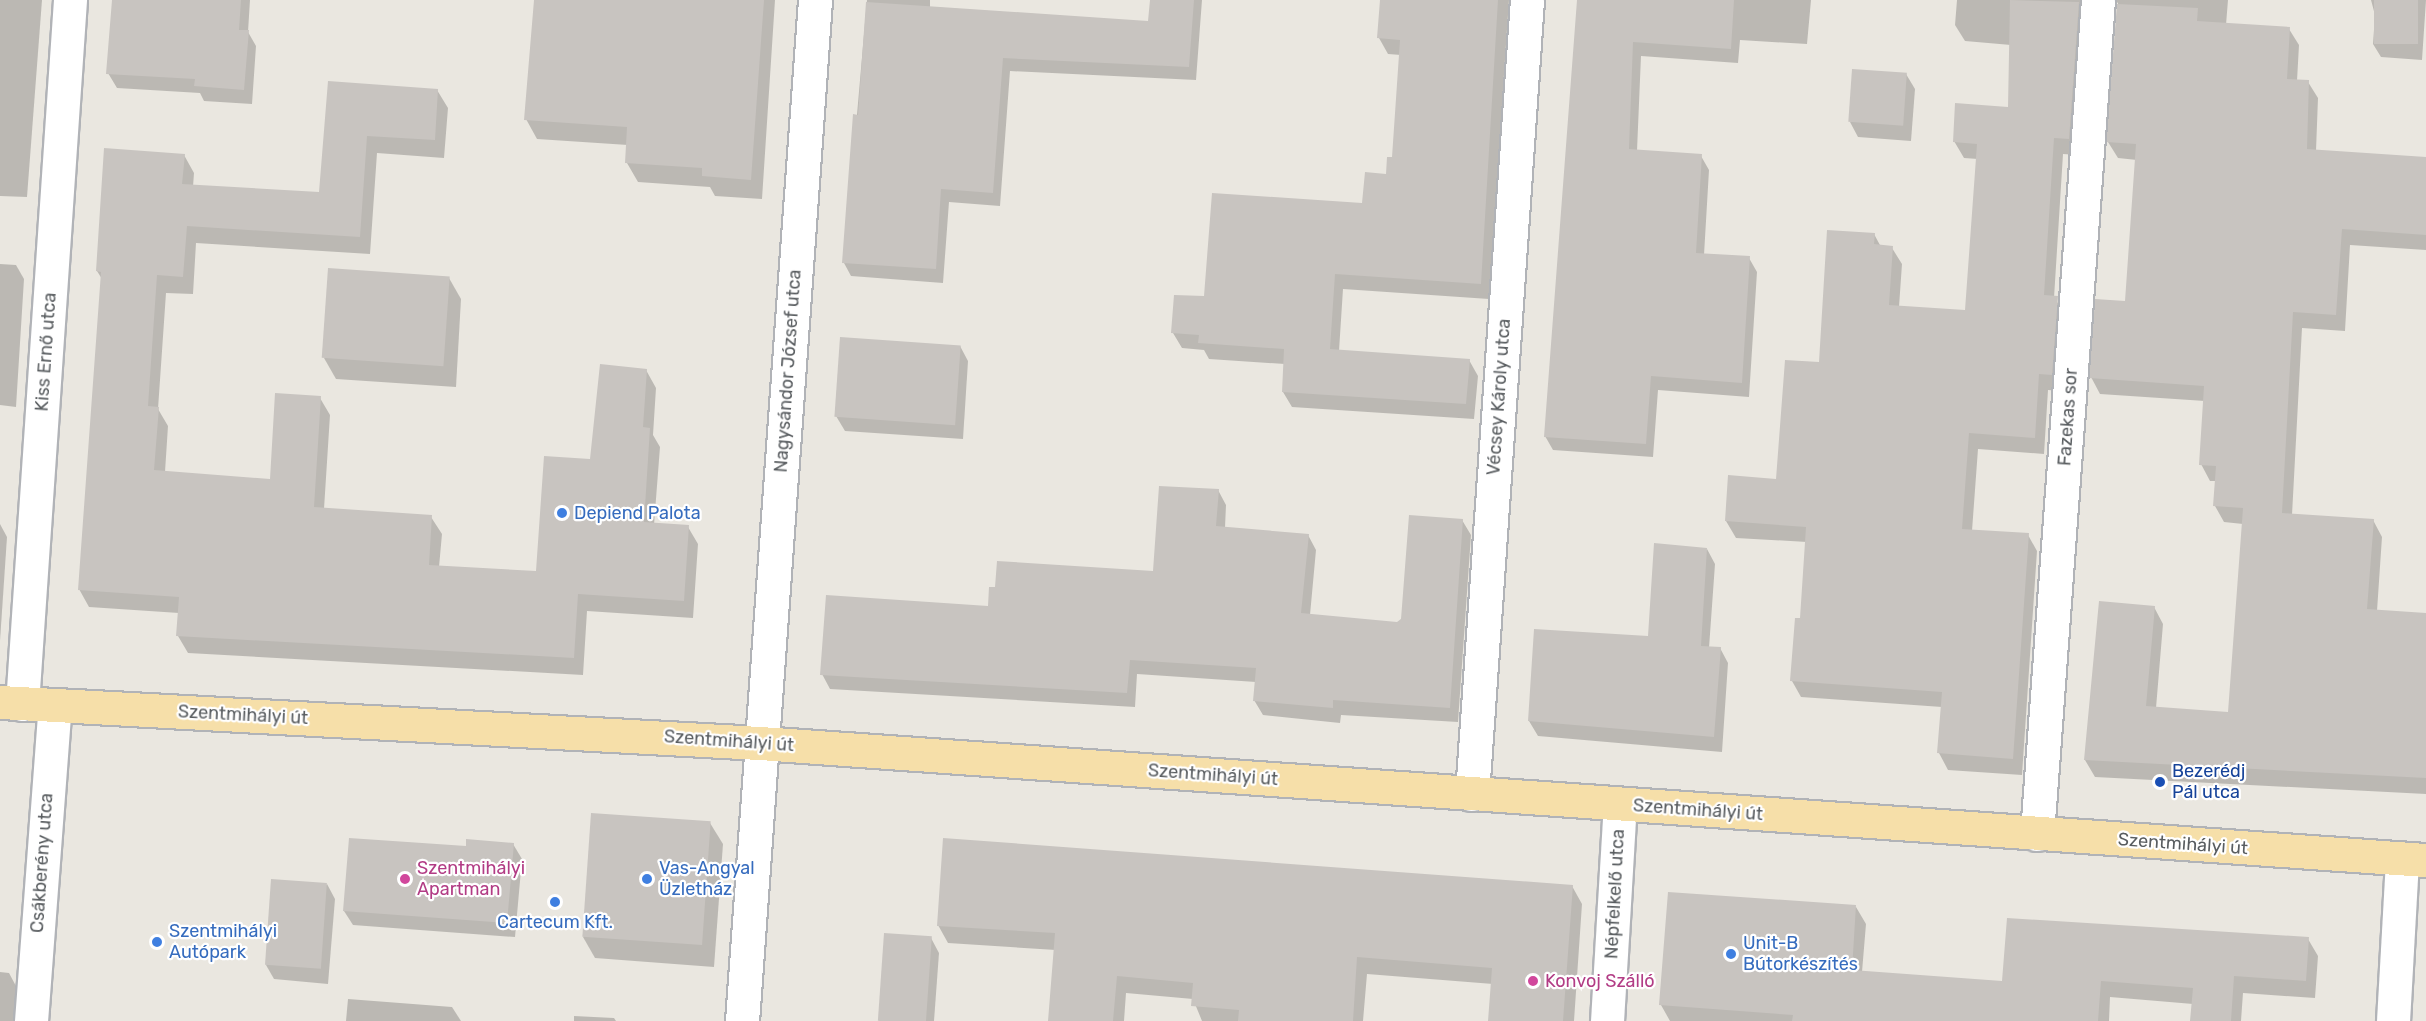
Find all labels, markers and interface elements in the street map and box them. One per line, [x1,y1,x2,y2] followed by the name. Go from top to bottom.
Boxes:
[770,268,806,474] street label: Nagysándor József utca
[31,292,61,412] street label: Kiss Ernő utca
[1483,317,1515,477] street label: Vécsey Károly utca
[2054,367,2082,467] street label: Fazekas sor
[574,502,701,524] place label: Depiend Palota
[555,506,569,520] marker: Depiend Palota
[177,701,309,729] street label: Szentmihályi út
[663,726,795,756] street label: Szentmihályi út
[1147,760,1279,790] street label: Szentmihályi út
[2172,761,2245,804] place label: Bezerédj Pál utca
[2153,775,2167,789] marker: Bezerédj Pál utca
[26,792,58,934] street label: Csákberény utca
[1632,795,1764,825] street label: Szentmihályi út
[1601,828,1629,960] street label: Népfelkelő utca
[2117,829,2249,859] street label: Szentmihályi út
[417,858,525,900] place label: Szentmihályi Apartman
[659,858,755,900] place label: Vas-Angyal Üzletház
[398,872,412,886] marker: Szentmihályi Apartman
[640,872,654,886] marker: Vas-Angyal Üzletház
[548,895,562,909] marker: Cartecum Kft.
[497,911,613,933] place label: Cartecum Kft.
[169,921,277,964] place label: Szentmihályi Autópark
[1743,933,1858,976] place label: Unit-B Bútorkészítés
[150,935,164,949] marker: Szentmihályi Autópark
[1724,947,1738,961] marker: Unit-B Bútorkészítés
[1545,970,1655,992] place label: Konvoj Szálló
[1526,974,1540,988] marker: Konvoj Szálló

